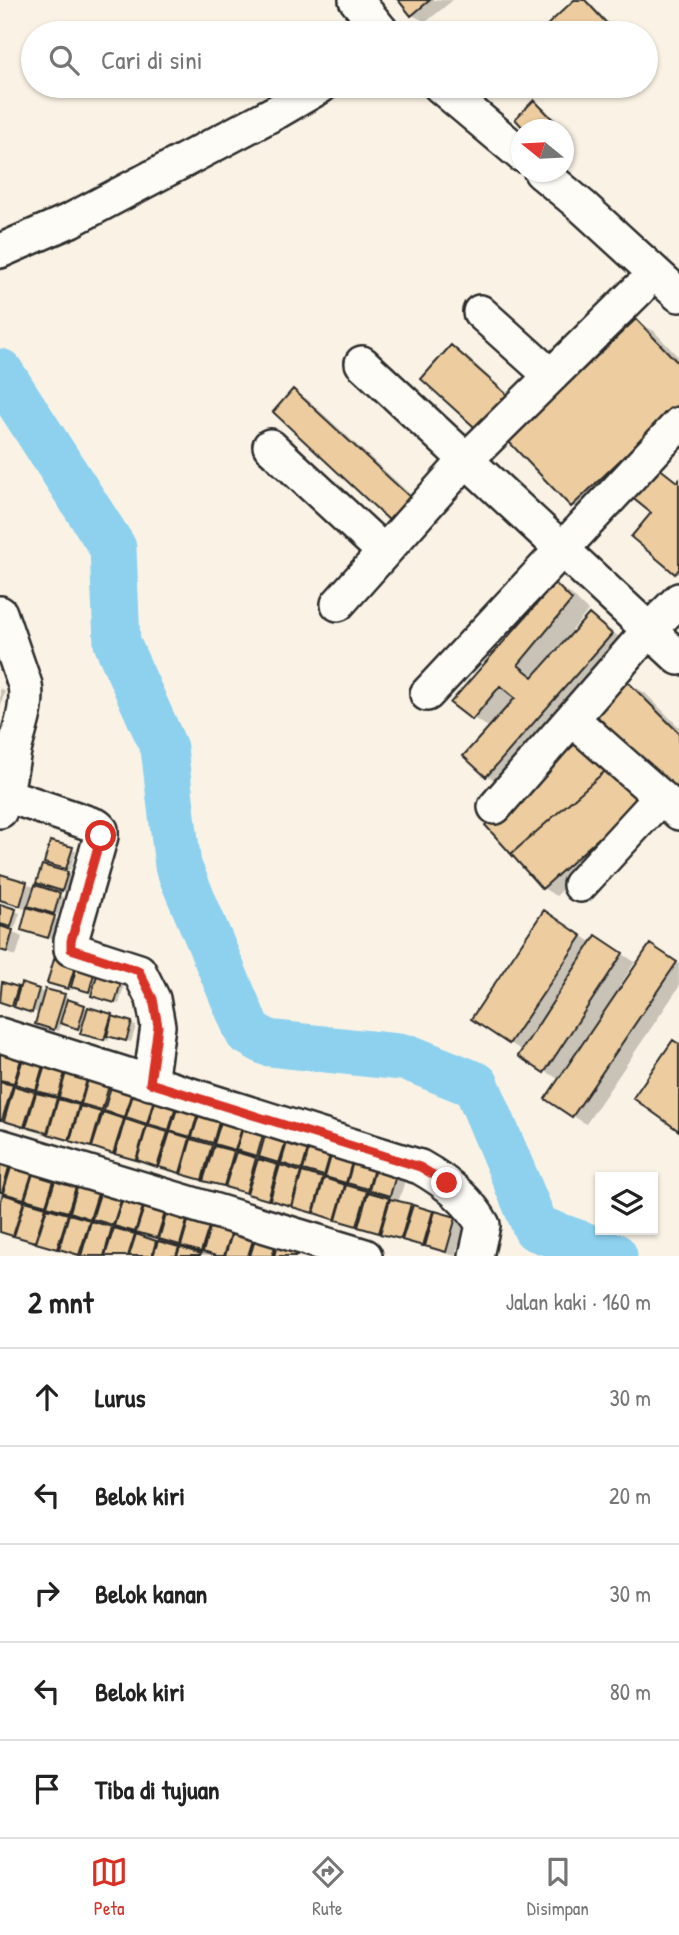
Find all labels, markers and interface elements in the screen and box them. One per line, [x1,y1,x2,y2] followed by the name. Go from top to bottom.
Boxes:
[21,21,658,98] search box
[45,41,83,79] icon: search
[101,42,203,77] text: Cari di sini
[511,119,574,182] north arrow
[85,820,116,851] route start
[431,1167,462,1198] route end
[595,1172,658,1235] map controls
[595,1172,658,1235] button: layers
[28,1282,93,1322] text: 2 mnt
[505,1286,651,1317] text: Jalan kaki · 160 m
[28,1378,66,1416] icon: ahead
[95,1380,146,1415] text: Lurus
[609,1382,651,1413] text: 30 m
[28,1476,66,1514] icon: left
[95,1478,185,1513] text: Belok kiri
[609,1480,651,1511] text: 20 m
[28,1574,66,1612] icon: right
[95,1576,207,1611] text: Belok kanan
[609,1578,651,1609] text: 30 m
[28,1672,66,1710] icon: left
[95,1674,185,1709] text: Belok kiri
[610,1676,651,1707] text: 80 m
[28,1770,66,1808] icon: arrive
[95,1772,220,1807] text: Tiba di tujuan
[90,1853,128,1921] tab: Peta
[309,1853,347,1921] tab: Rute
[527,1853,589,1921] tab: Disimpan

